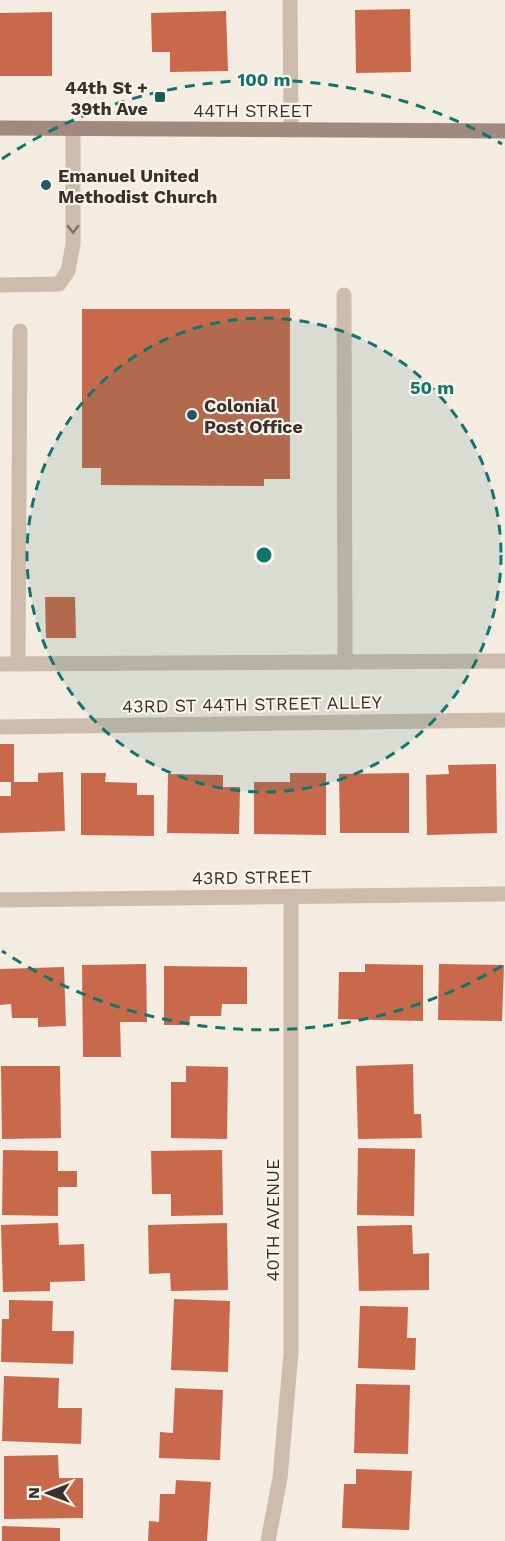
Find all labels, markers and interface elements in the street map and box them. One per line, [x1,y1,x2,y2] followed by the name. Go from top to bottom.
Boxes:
[237,69,291,90] text: 100 m
[65,77,148,119] place label: 44th St + 39th Ave
[153,90,167,104] marker: 44th St + 39th Ave
[193,100,313,121] street label: 44TH STREET
[58,165,217,207] place label: Emanuel United Methodist Church
[39,178,53,192] marker: Emanuel United Methodist Church
[67,225,79,234] one-way arrow
[410,377,454,398] text: 50 m
[204,395,303,437] place label: Colonial Post Office
[185,408,199,422] marker: Colonial Post Office
[254,545,274,565] centre of rings
[122,691,383,717] street label: 43RD ST 44TH STREET ALLEY
[192,865,312,889] street label: 43RD STREET
[262,1158,283,1282] street label: 40TH AVENUE
[18,1463,78,1523] north arrow
[24,1487,43,1499] text: N

